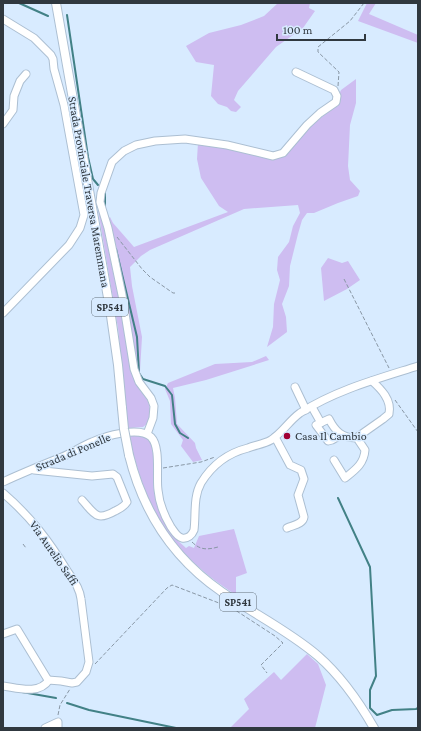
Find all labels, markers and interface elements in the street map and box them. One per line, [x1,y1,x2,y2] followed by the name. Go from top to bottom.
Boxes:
[277,16,365,42] scale bar
[283,23,313,37] text: 100 m
[65,95,113,289] street label: Strada Provinciale Traversa Maremmana
[92,298,128,316] road number: SP541
[295,429,367,443] place label: Casa Il Cambio
[33,430,113,474] street label: Strada di Ponelle
[282,431,292,441] marker: Casa Il Cambio
[27,518,82,588] street label: Via Aurelio Saffi
[220,593,256,611] road number: SP541

